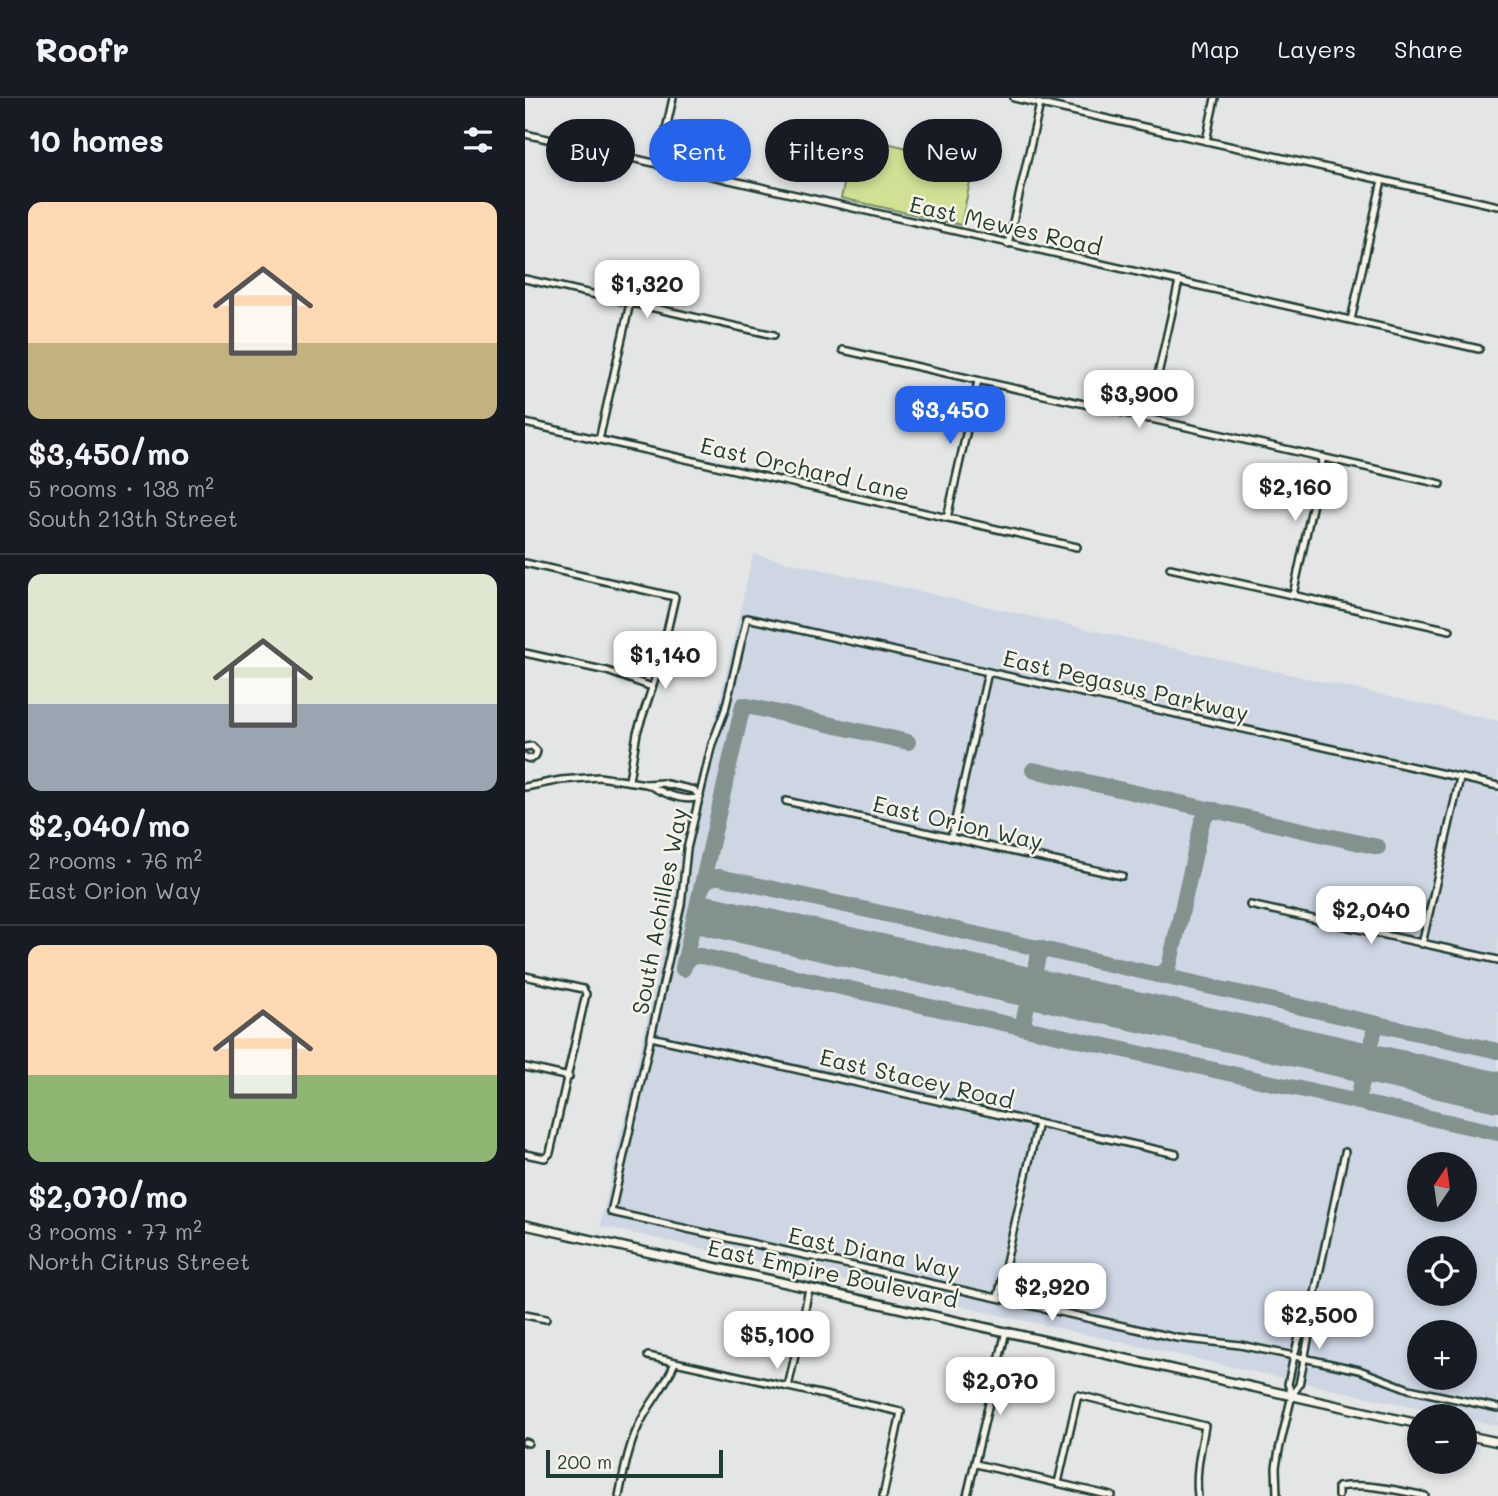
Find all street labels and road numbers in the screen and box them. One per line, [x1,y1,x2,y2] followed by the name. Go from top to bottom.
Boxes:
[907,188,1105,262] street label: East Mewes Road
[698,429,912,507] street label: East Orchard Lane
[1000,642,1252,728] street label: East Pegasus Parkway
[870,788,1046,856] street label: East Orion Way
[624,805,694,1017] street label: South Achilles Way
[817,1041,1017,1115] street label: East Stacey Road
[786,1219,962,1285] street label: East Diana Way
[705,1232,961,1314] street label: East Empire Boulevard

